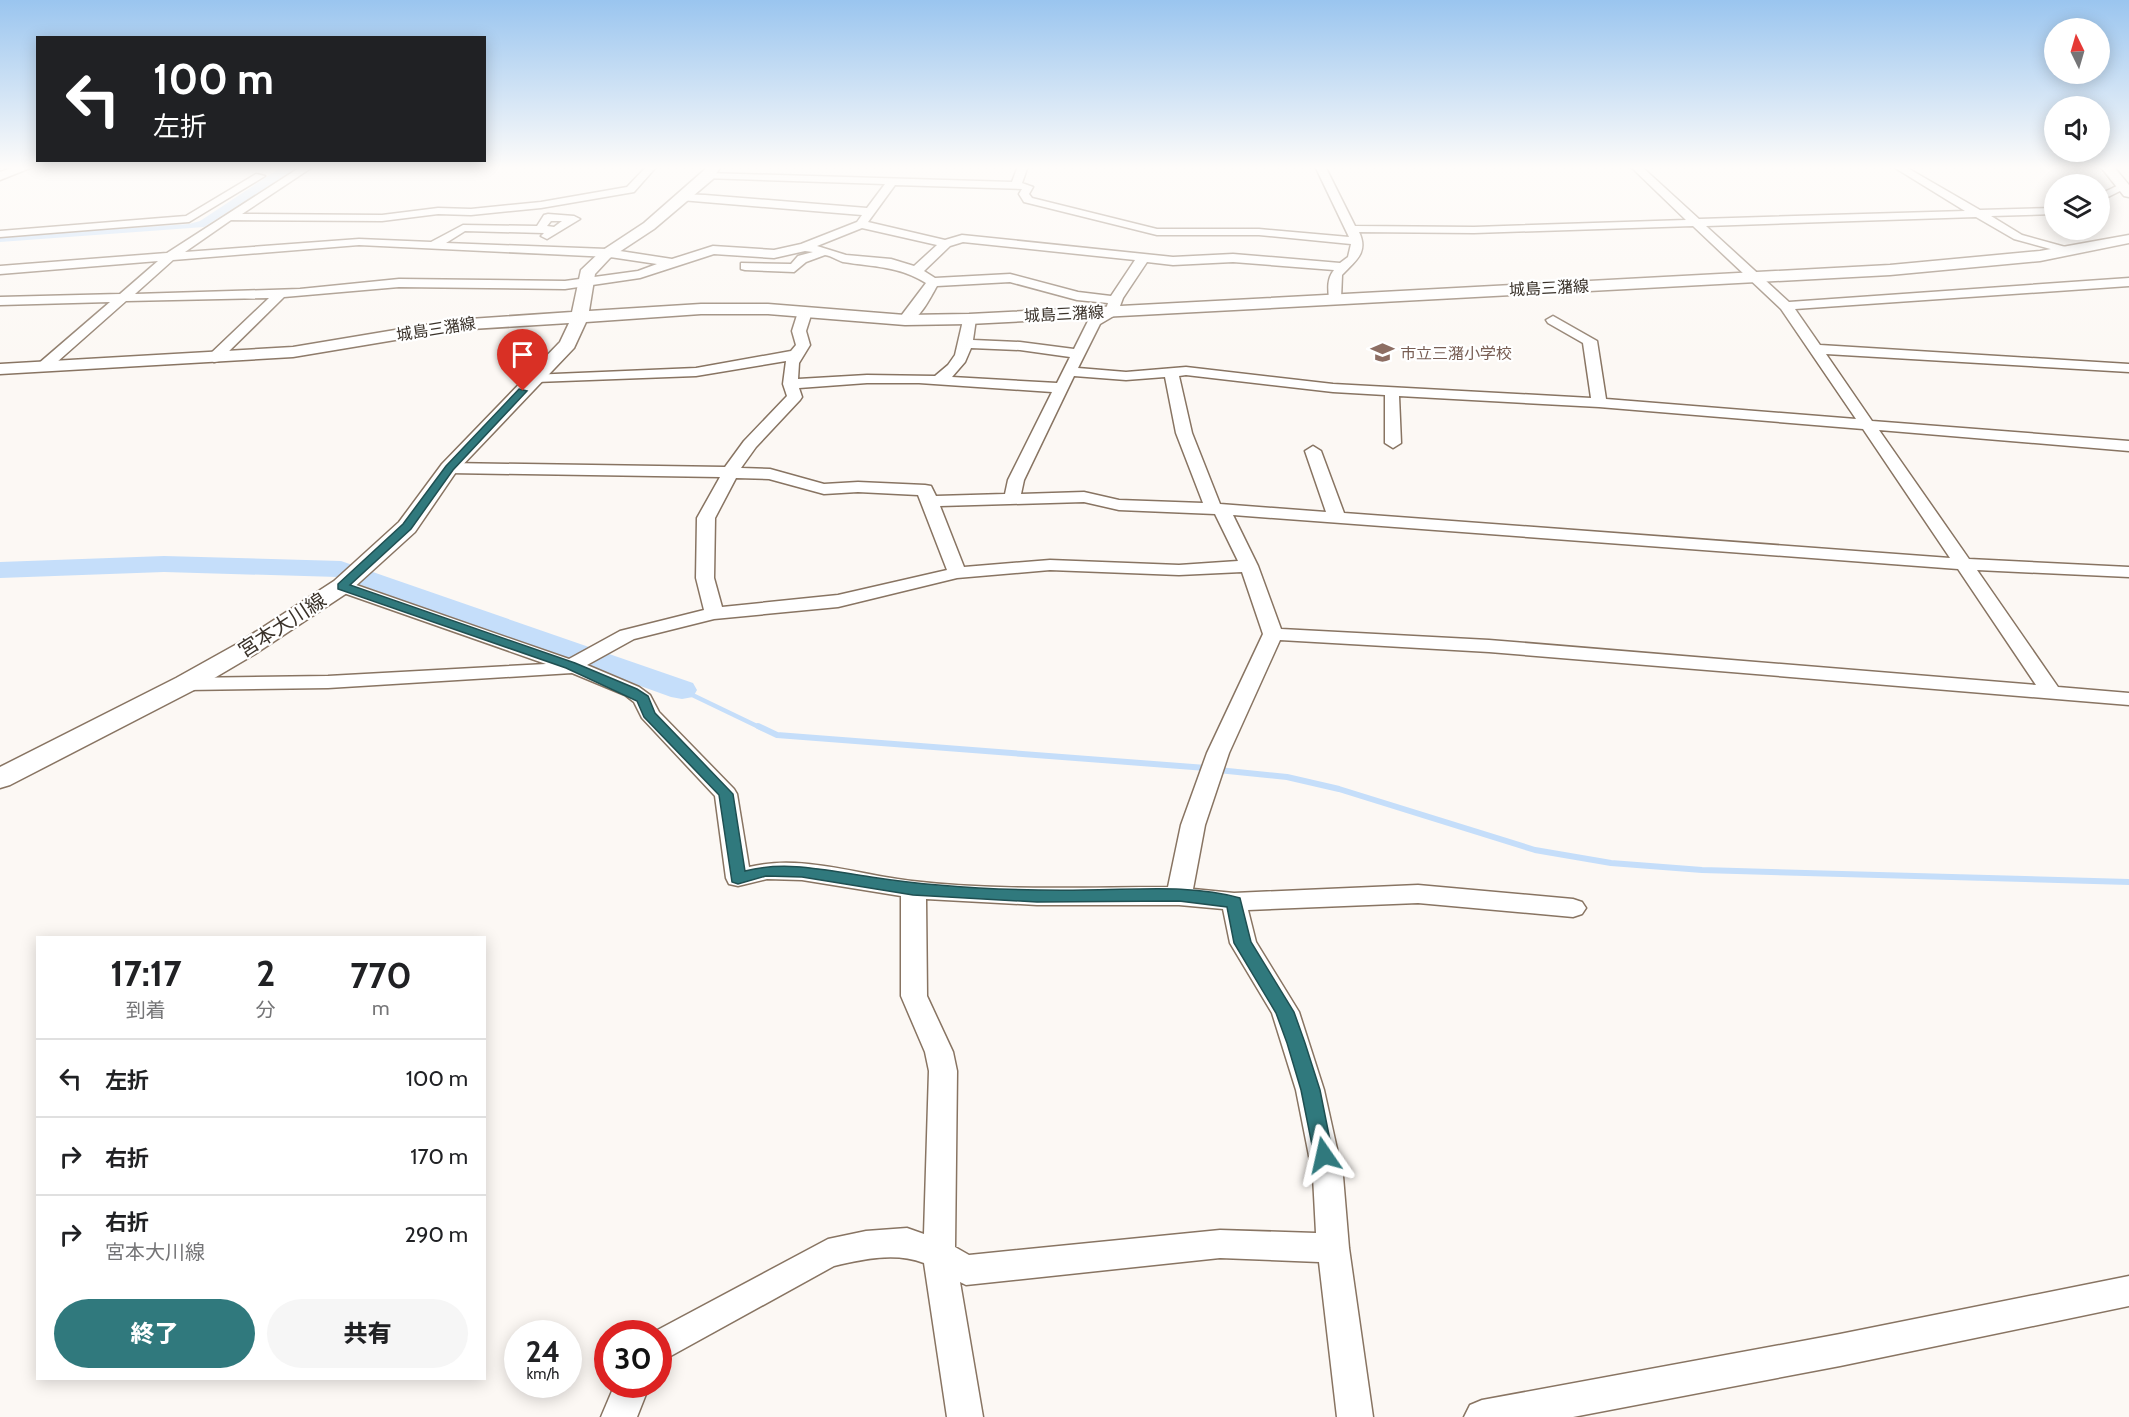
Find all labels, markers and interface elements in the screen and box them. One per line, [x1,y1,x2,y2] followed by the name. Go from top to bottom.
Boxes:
[2044,18,2110,84] north arrow
[2044,18,2110,240] map controls
[153,53,274,105] text: 100 m
[54,60,132,138] icon: left
[2044,96,2110,162] button: sound
[153,110,207,143] text: 左折
[2044,174,2110,240] button: layers
[1509,276,1589,300] street label: 城島三潴線
[1024,302,1104,326] street label: 城島三潴線
[395,313,477,345] street label: 城島三潴線
[497,329,548,391] pin
[506,338,539,371] icon: arrive
[1369,340,1395,366] school or university icon: 市立三潴小学校
[1400,344,1512,363] place label: 市立三潴小学校
[234,588,330,662] street label: 宮本大川線
[110,951,182,995] text: 17:17
[256,951,275,995] text: 2
[350,953,412,997] text: 770
[372,996,390,1020] text: m
[126,998,166,1022] text: 到着
[256,998,276,1022] text: 分
[54,1062,87,1095] icon: left
[406,1065,468,1092] text: 100 m
[105,1067,149,1094] text: 左折
[1292,1123,1356,1187] position arrow
[54,1140,87,1173] icon: right
[410,1143,468,1170] text: 170 m
[105,1145,149,1172] text: 右折
[105,1209,149,1236] text: 右折
[54,1218,87,1251] icon: right
[404,1221,468,1248] text: 290 m
[105,1240,205,1264] text: 宮本大川線
[54,1299,255,1368] button: 終了
[267,1299,468,1368] button: 共有
[594,1320,672,1398] speed limit sign: 30
[526,1333,560,1370] text: 24
[527,1365,559,1383] text: km/h

